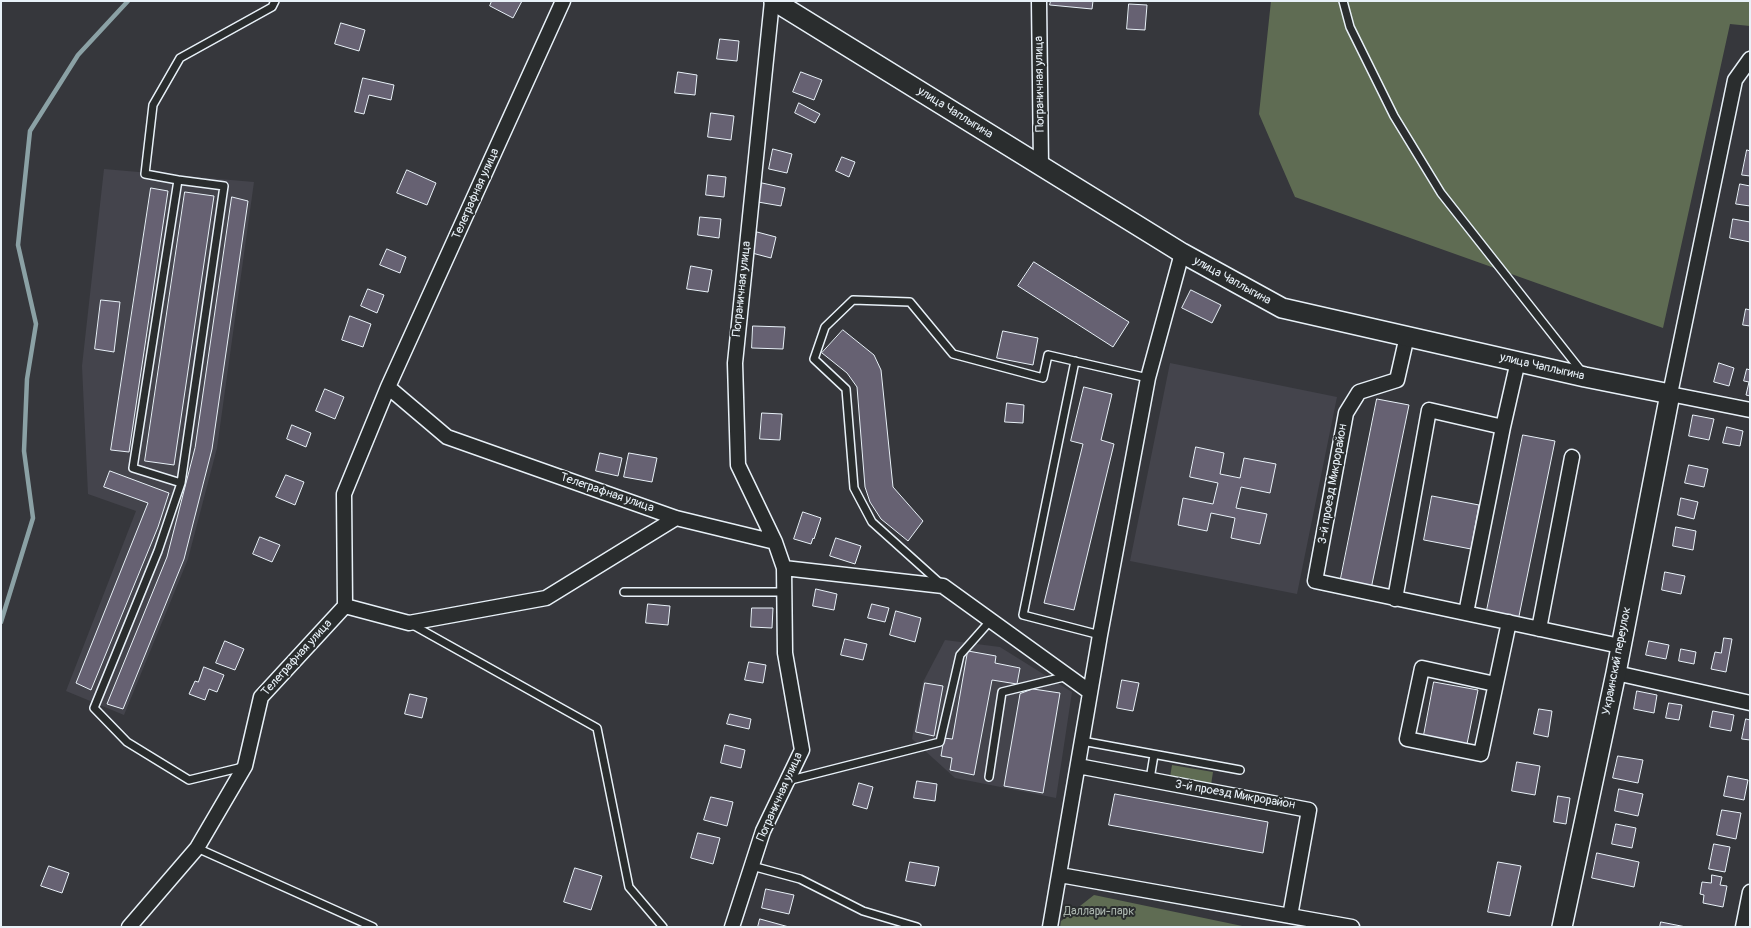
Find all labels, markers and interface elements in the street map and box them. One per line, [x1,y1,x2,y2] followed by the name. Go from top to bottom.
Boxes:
[1032,36,1048,132] street label: Пограничная улица
[915,84,995,142] street label: улица Чаплыгина
[449,146,503,242] street label: Телеграфная улица
[730,240,754,338] street label: Пограничная улица
[1191,254,1273,308] street label: улица Чаплыгина
[1498,350,1586,384] street label: улица Чаплыгина
[1315,423,1351,545] street label: 3-й проезд Микрорайон
[558,470,656,516] street label: Телеграфная улица
[1599,606,1635,716] street label: Украинский переулок
[259,617,335,699] street label: Телеграфная улица
[754,750,806,844] street label: Пограничная улица
[1174,777,1296,813] street label: 3-й проезд Микрорайон
[1064,905,1134,919] park label: Даллари-парк

